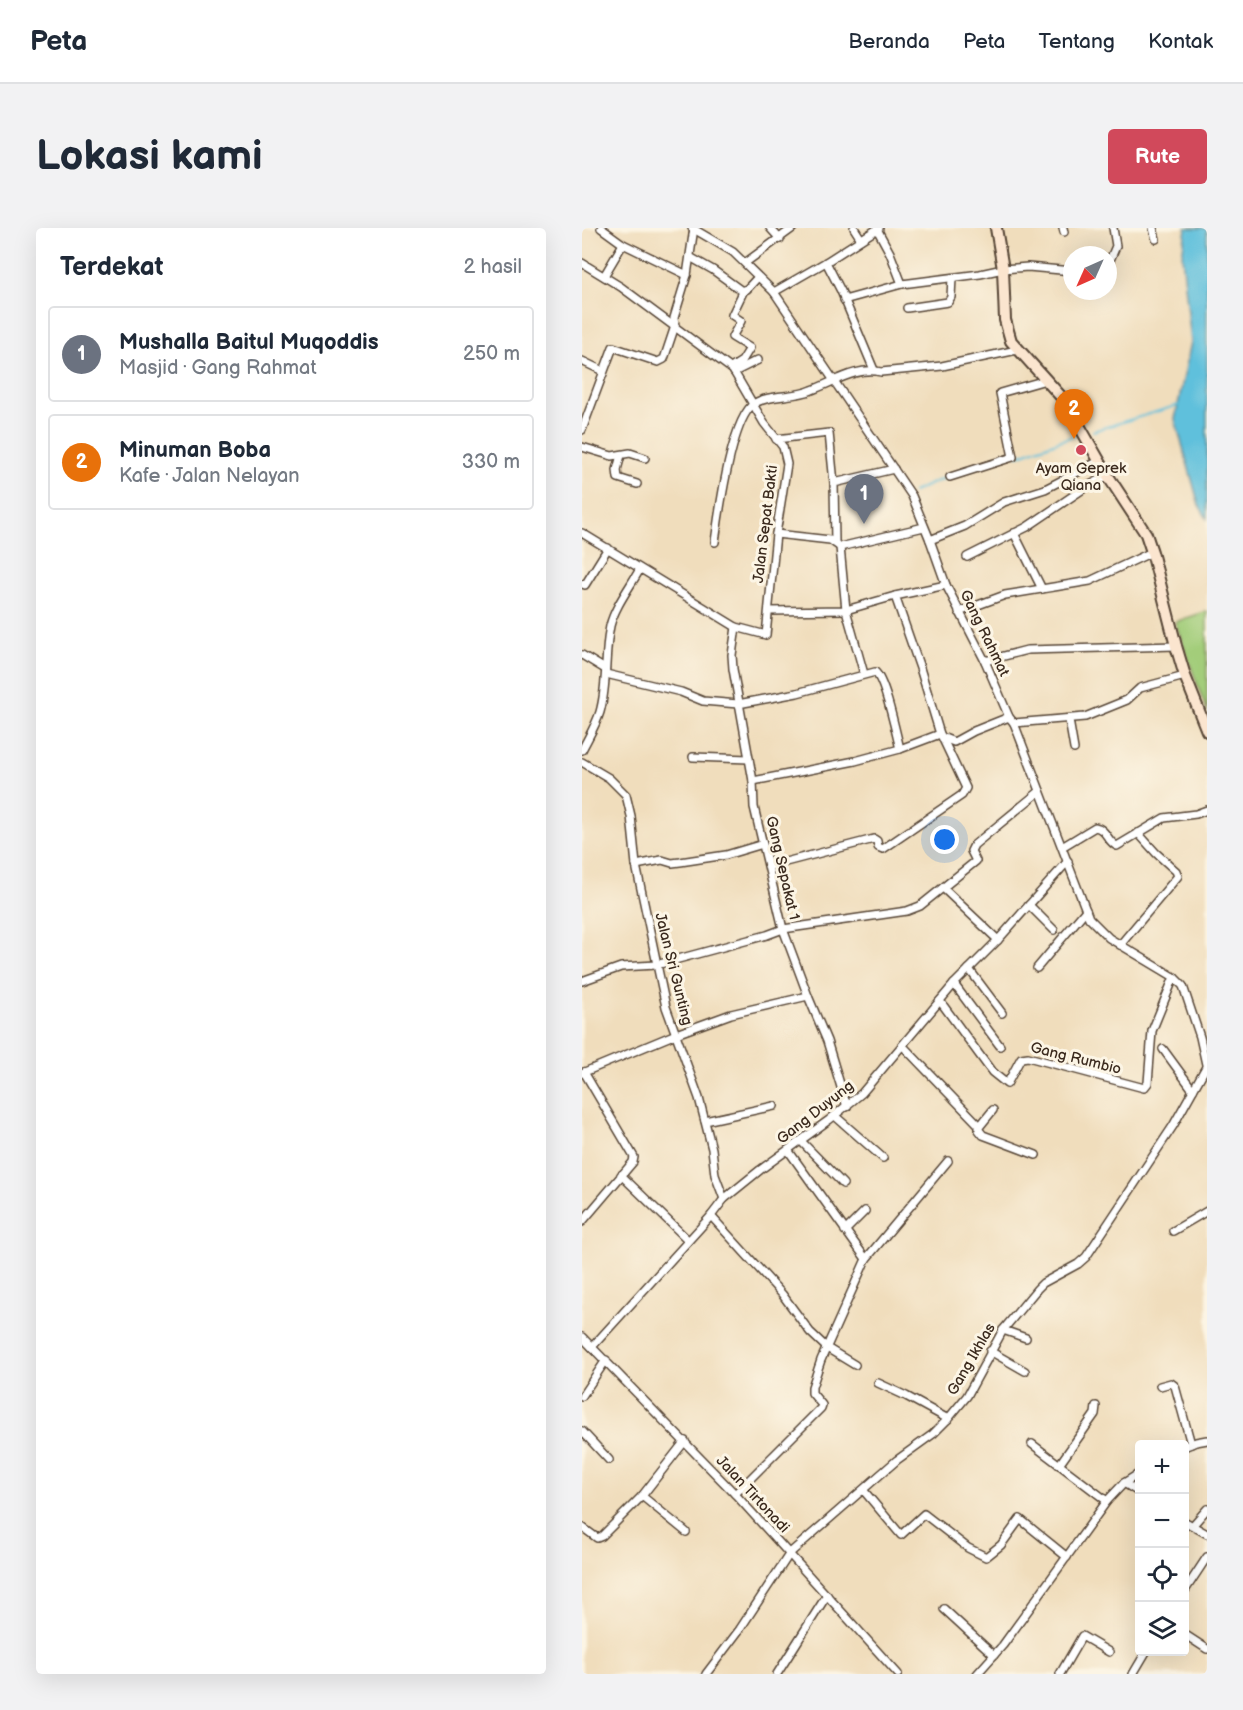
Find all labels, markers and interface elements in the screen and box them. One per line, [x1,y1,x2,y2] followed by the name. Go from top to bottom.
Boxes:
[30,25,87,58] text: Peta
[848,29,930,54] text: Beranda
[963,29,1006,54] text: Peta
[1039,29,1115,54] text: Tentang
[1148,29,1213,54] text: Kontak
[1108,129,1207,184] button: Rute
[36,131,262,182] text: Lokasi kami
[1063,246,1117,300] north arrow
[60,252,163,283] text: Terdekat
[463,255,522,279] text: 2 hasil
[119,329,378,356] text: Mushalla Baitul Muqoddis
[77,342,86,366] text: 1
[463,342,520,366] text: 250 m
[119,356,317,380] text: Masjid · Gang Rahmat
[1054,390,1094,439] pin: 2
[119,437,271,464] text: Minuman Boba
[1074,443,1088,457] marker: Ayam Geprek Qiana
[76,450,87,474] text: 2
[462,450,520,474] text: 330 m
[1036,459,1127,495] place label: Ayam Geprek Qiana
[119,464,300,488] text: Kafe · Jalan Nelayan
[749,464,782,584] street label: Jalan Sepat Bakti
[844,474,884,524] pin: 1
[955,587,1014,680] street label: Gang Rahmat
[761,814,804,922] street label: Gang Sepakat 1
[930,825,959,854] your location
[650,911,697,1027] street label: Jalan Sri Gunting
[1028,1038,1123,1079] street label: Gang Rumbio
[773,1076,858,1148] street label: Gang Duyung
[943,1319,1000,1399] street label: Gang Ikhlas
[1135,1440,1189,1656] map controls
[1135,1440,1189,1494] button: +
[712,1452,793,1537] street label: Jalan Tirtonadi
[1135,1494,1189,1548] button: −
[1135,1548,1189,1602] button: locate
[1135,1602,1189,1656] button: layers

